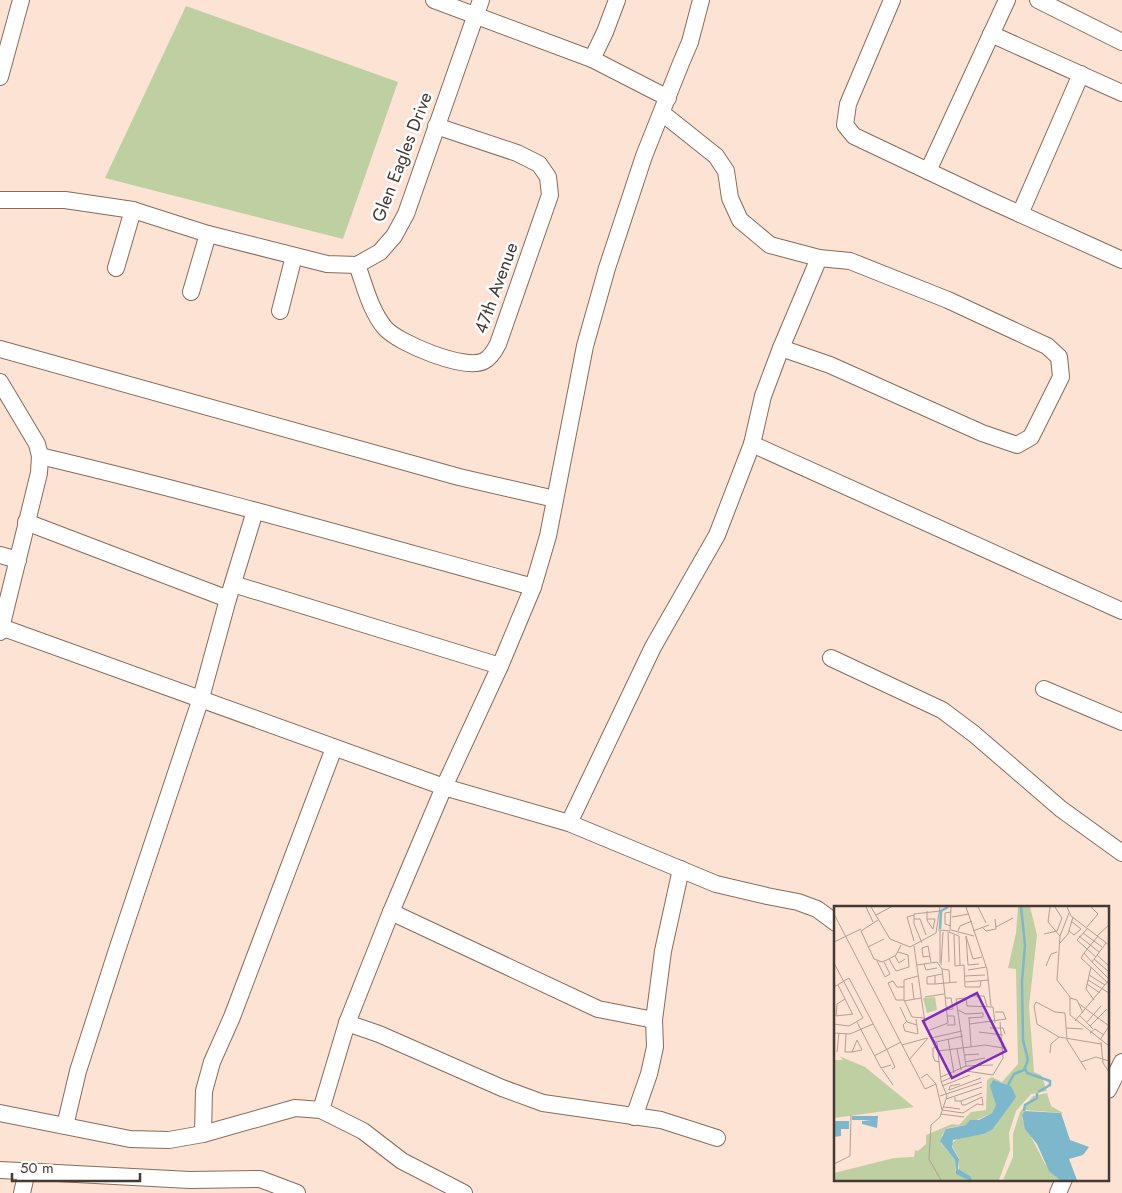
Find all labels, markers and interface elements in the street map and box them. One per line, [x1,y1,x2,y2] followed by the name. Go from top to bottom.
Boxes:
[365,88,439,226] street label: Glen Eagles Drive
[468,239,524,337] street label: 47th Avenue
[834,906,1110,1180] inset map
[12,1150,140,1182] scale bar
[20,1157,54,1179] text: 50 m

